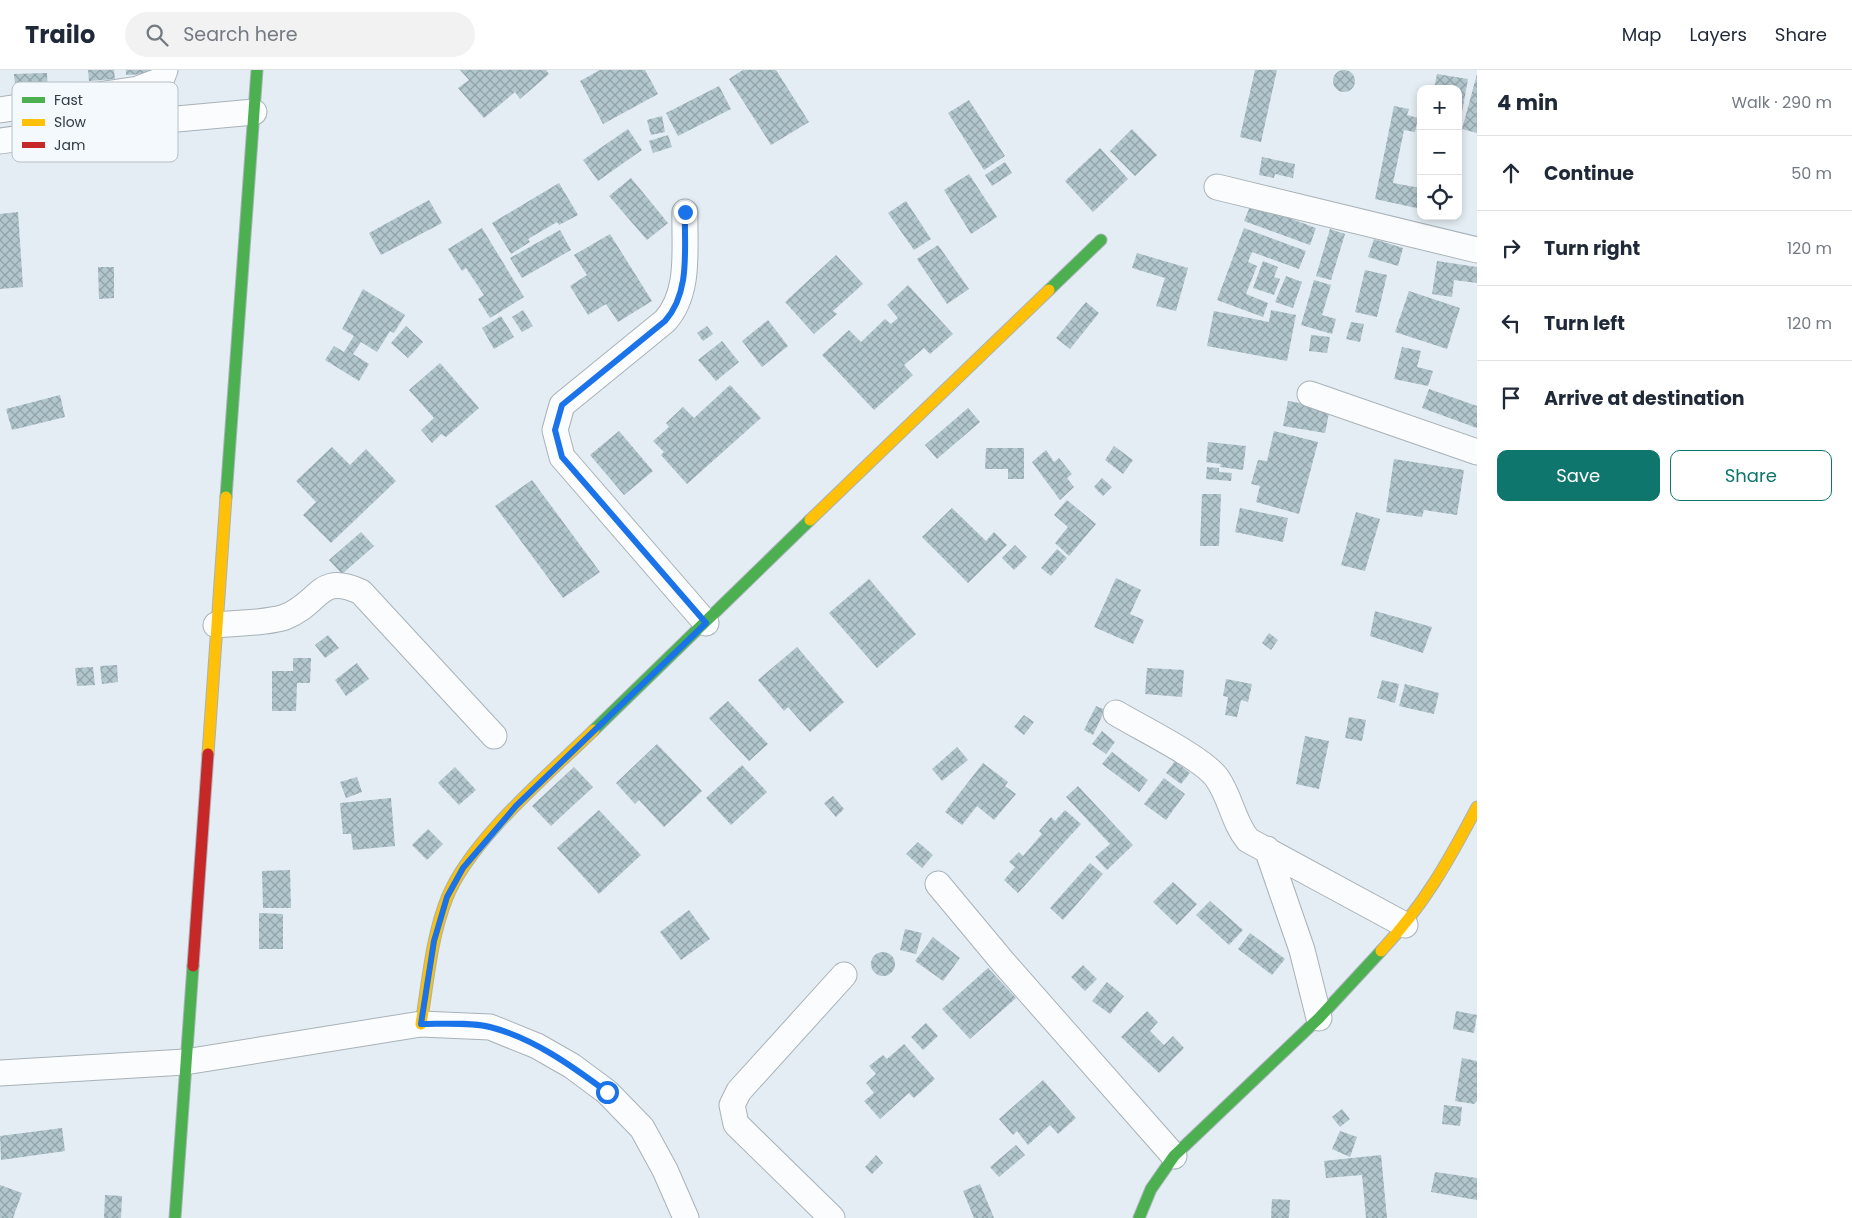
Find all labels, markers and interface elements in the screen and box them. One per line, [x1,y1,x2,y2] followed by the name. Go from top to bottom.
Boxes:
[125,12,475,57] search box
[25,18,95,51] text: Trailo
[143,21,171,49] icon: search
[183,21,298,48] text: Search here
[1622,22,1662,47] text: Map
[1690,22,1747,47] text: Layers
[1775,22,1827,47] text: Share
[12,82,178,162] legend
[1417,85,1462,220] map controls
[1417,85,1462,130] button: +
[1497,88,1558,117] text: 4 min
[54,90,83,110] text: Fast
[1731,91,1832,114] text: Walk · 290 m
[54,112,87,132] text: Slow
[1417,130,1462,175] button: −
[54,135,85,155] text: Jam
[1497,159,1525,187] icon: ahead
[1544,160,1634,187] text: Continue
[1791,162,1832,185] text: 50 m
[1417,175,1462,220] button: locate
[674,201,697,224] route end
[1497,234,1525,262] icon: right
[1544,235,1640,262] text: Turn right
[1787,237,1832,260] text: 120 m
[1497,309,1525,337] icon: left
[1544,310,1625,337] text: Turn left
[1787,312,1832,335] text: 120 m
[1497,384,1525,412] icon: arrive
[1544,385,1745,412] text: Arrive at destination
[1497,450,1660,501] button: Save
[1670,450,1832,501] button: Share
[596,1081,619,1104] route start

